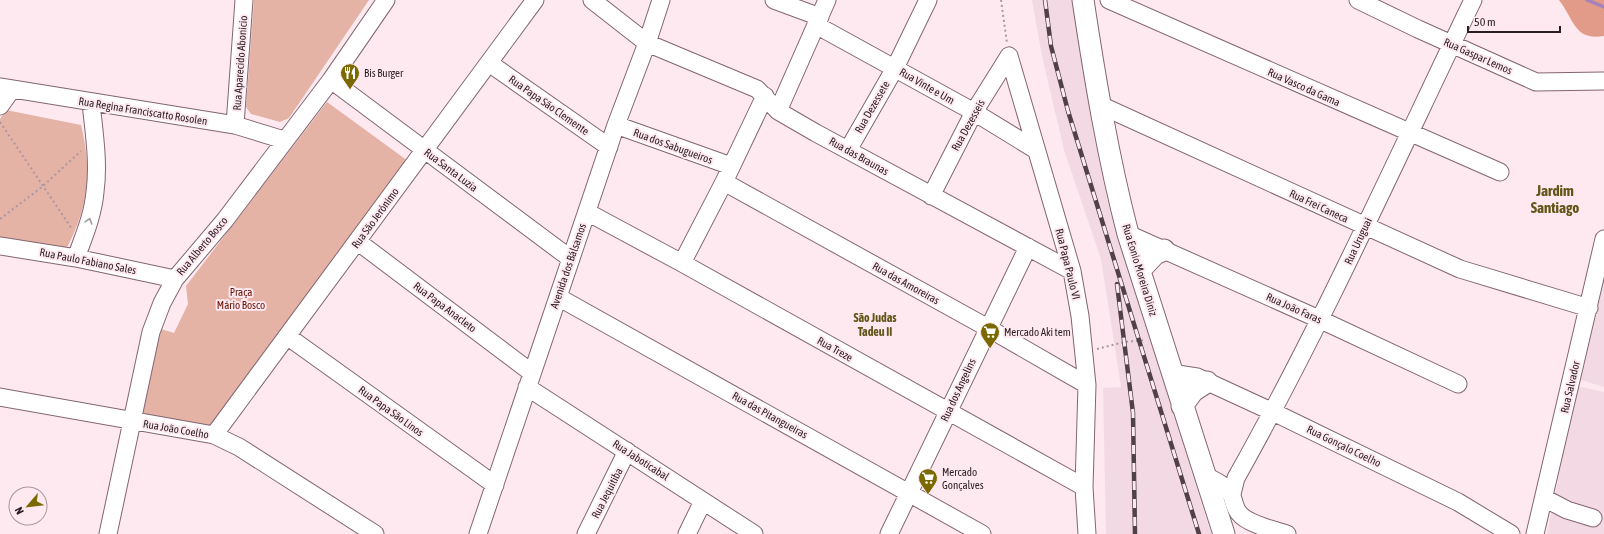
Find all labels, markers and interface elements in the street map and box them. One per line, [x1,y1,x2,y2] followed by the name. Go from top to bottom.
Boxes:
[1468,8,1560,34] scale bar
[231,15,249,111] street label: Rua Aparecido Abonicio
[1474,15,1496,29] text: 50 m
[1442,36,1514,76] street label: Rua Gaspar Lemos
[339,62,361,90] restaurant icon: Bis Burger
[898,66,957,107] street label: Rua Vinte e Um
[1266,66,1342,108] street label: Rua Vasco da Gama
[364,67,404,79] place label: Bis Burger
[507,73,591,137] street label: Rua Papa São Clemente
[852,79,892,135] street label: Rua Dezessete
[78,95,208,127] street label: Rua Regina Franciscatto Rosolen
[949,97,987,153] street label: Rua Dezesseis
[632,126,714,166] street label: Rua dos Sabugueiros
[827,135,891,177] street label: Rua das Braunas
[422,146,480,194] street label: Rua Santa Luzia
[1531,182,1579,216] district label: Jardim Santiago
[349,185,401,251] street label: Rua São Jerónimo
[1288,187,1350,225] street label: Rua Frei Caneca
[174,214,230,278] street label: Rua Alberto Bosco
[1342,216,1374,266] street label: Rua Uruguai
[84,218,93,225] one-way arrow
[548,222,588,310] street label: Avenida dos Bálsamos
[1120,223,1160,317] street label: Rua Eonio Moreira Diniz
[1053,227,1083,301] street label: Rua Papa Paulo VI
[39,246,137,276] street label: Rua Paulo Fabiano Sales
[871,260,942,306] street label: Rua das Amoreiras
[411,279,479,335] street label: Rua Papa Anacleto
[217,286,265,311] park label: Praça Mário Bosco
[1264,290,1324,326] street label: Rua João Faras
[853,311,897,339] district label: São Judas Tadeu II
[979,321,1001,349] supermarket icon: Mercado Aki tem
[1004,326,1071,338] place label: Mercado Aki tem
[815,334,855,364] street label: Rua Treze
[938,357,978,423] street label: Rua dos Angelins
[1558,359,1582,414] street label: Rua Salvador
[356,383,426,439] street label: Rua Papa São Linos
[730,389,810,441] street label: Rua das Pitangueiras
[142,417,210,441] street label: Rua João Coelho
[1305,423,1383,469] street label: Rua Gonçalo Coelho
[611,437,671,483] street label: Rua Jaboticabal
[589,466,625,520] street label: Rua Jequitiba
[942,466,984,491] place label: Mercado Gonçalves
[917,467,939,495] supermarket icon: Mercado Gonçalves
[8,486,48,526] north arrow
[12,505,26,516] text: N

